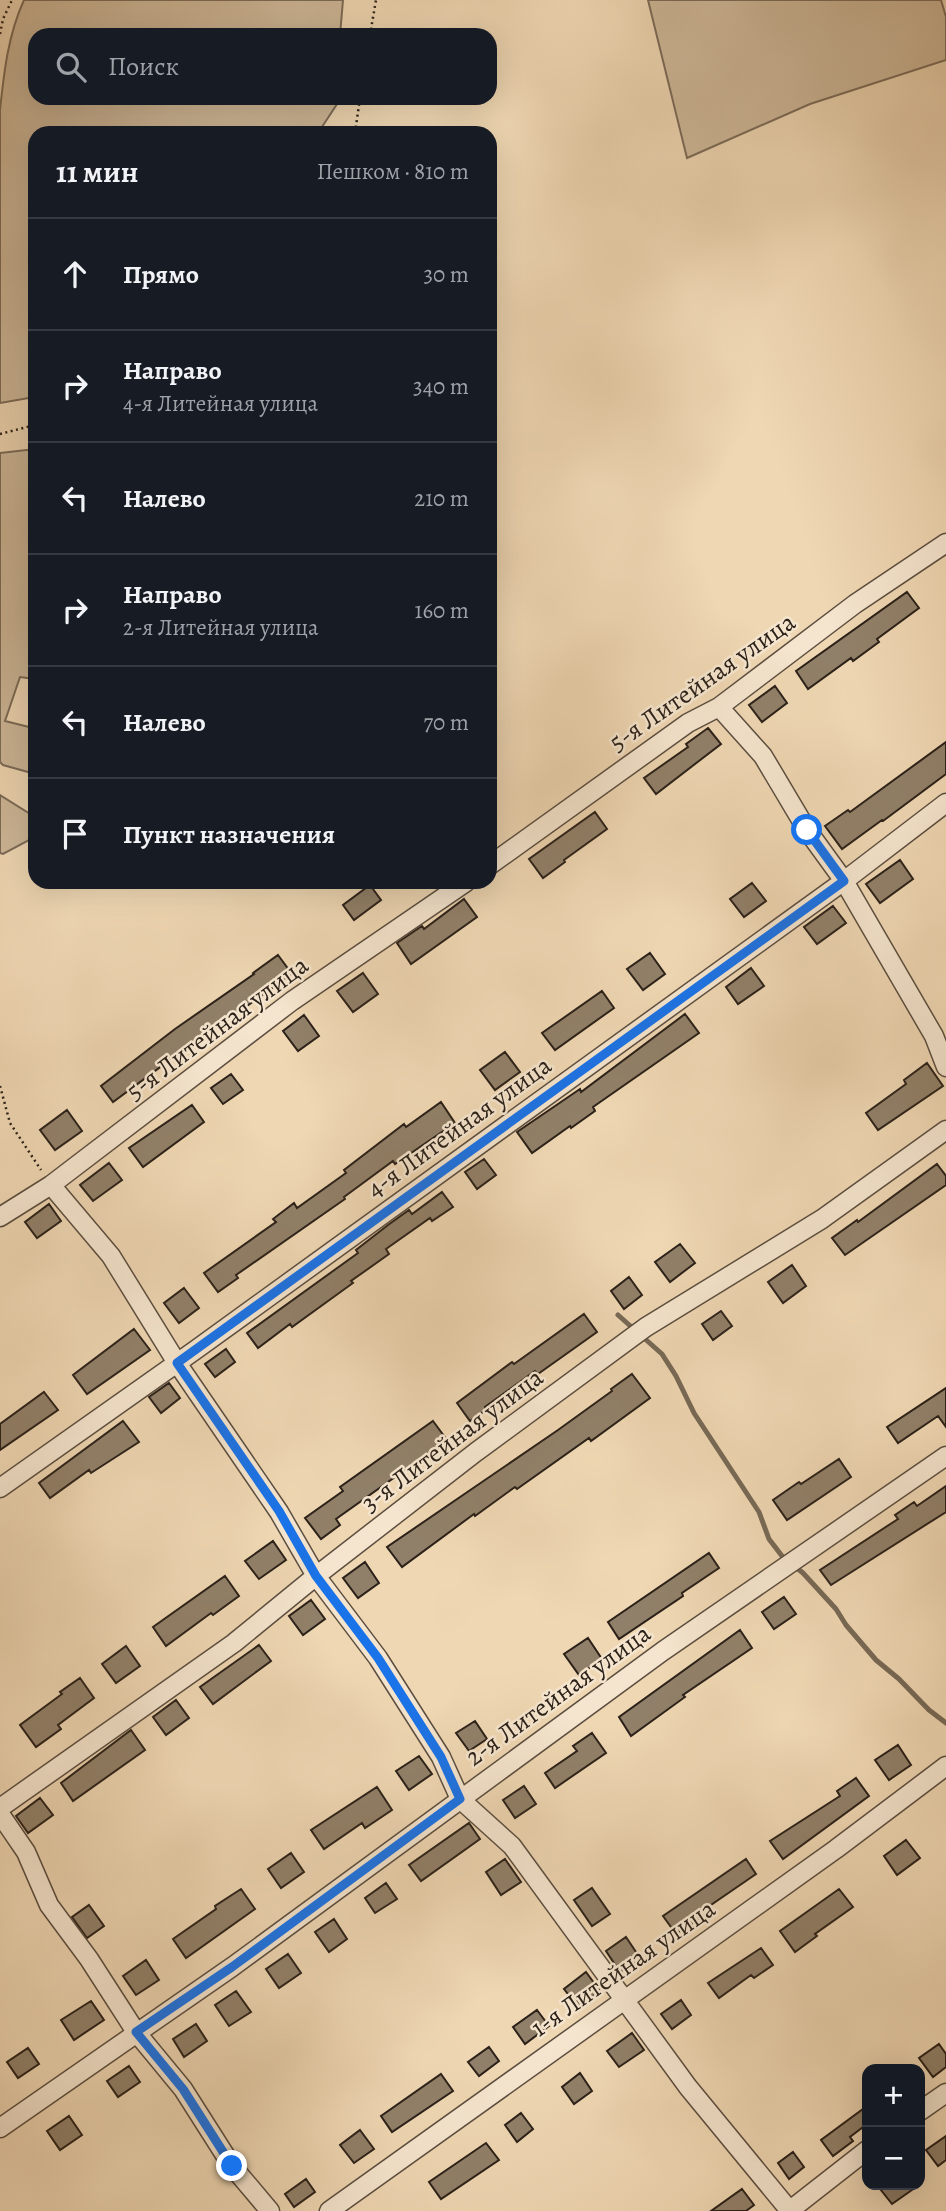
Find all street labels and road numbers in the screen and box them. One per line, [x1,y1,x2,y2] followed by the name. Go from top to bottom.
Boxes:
[602,605,802,759] street label: 5-я Литейная улица
[119,948,315,1108] street label: 5-я Литейная улица
[359,1048,559,1206] street label: 4-я Литейная улица
[354,1360,550,1520] street label: 3-я Литейная улица
[458,1616,658,1774] street label: 2-я Литейная улица
[524,1891,722,2045] street label: 1-я Литейная улица

